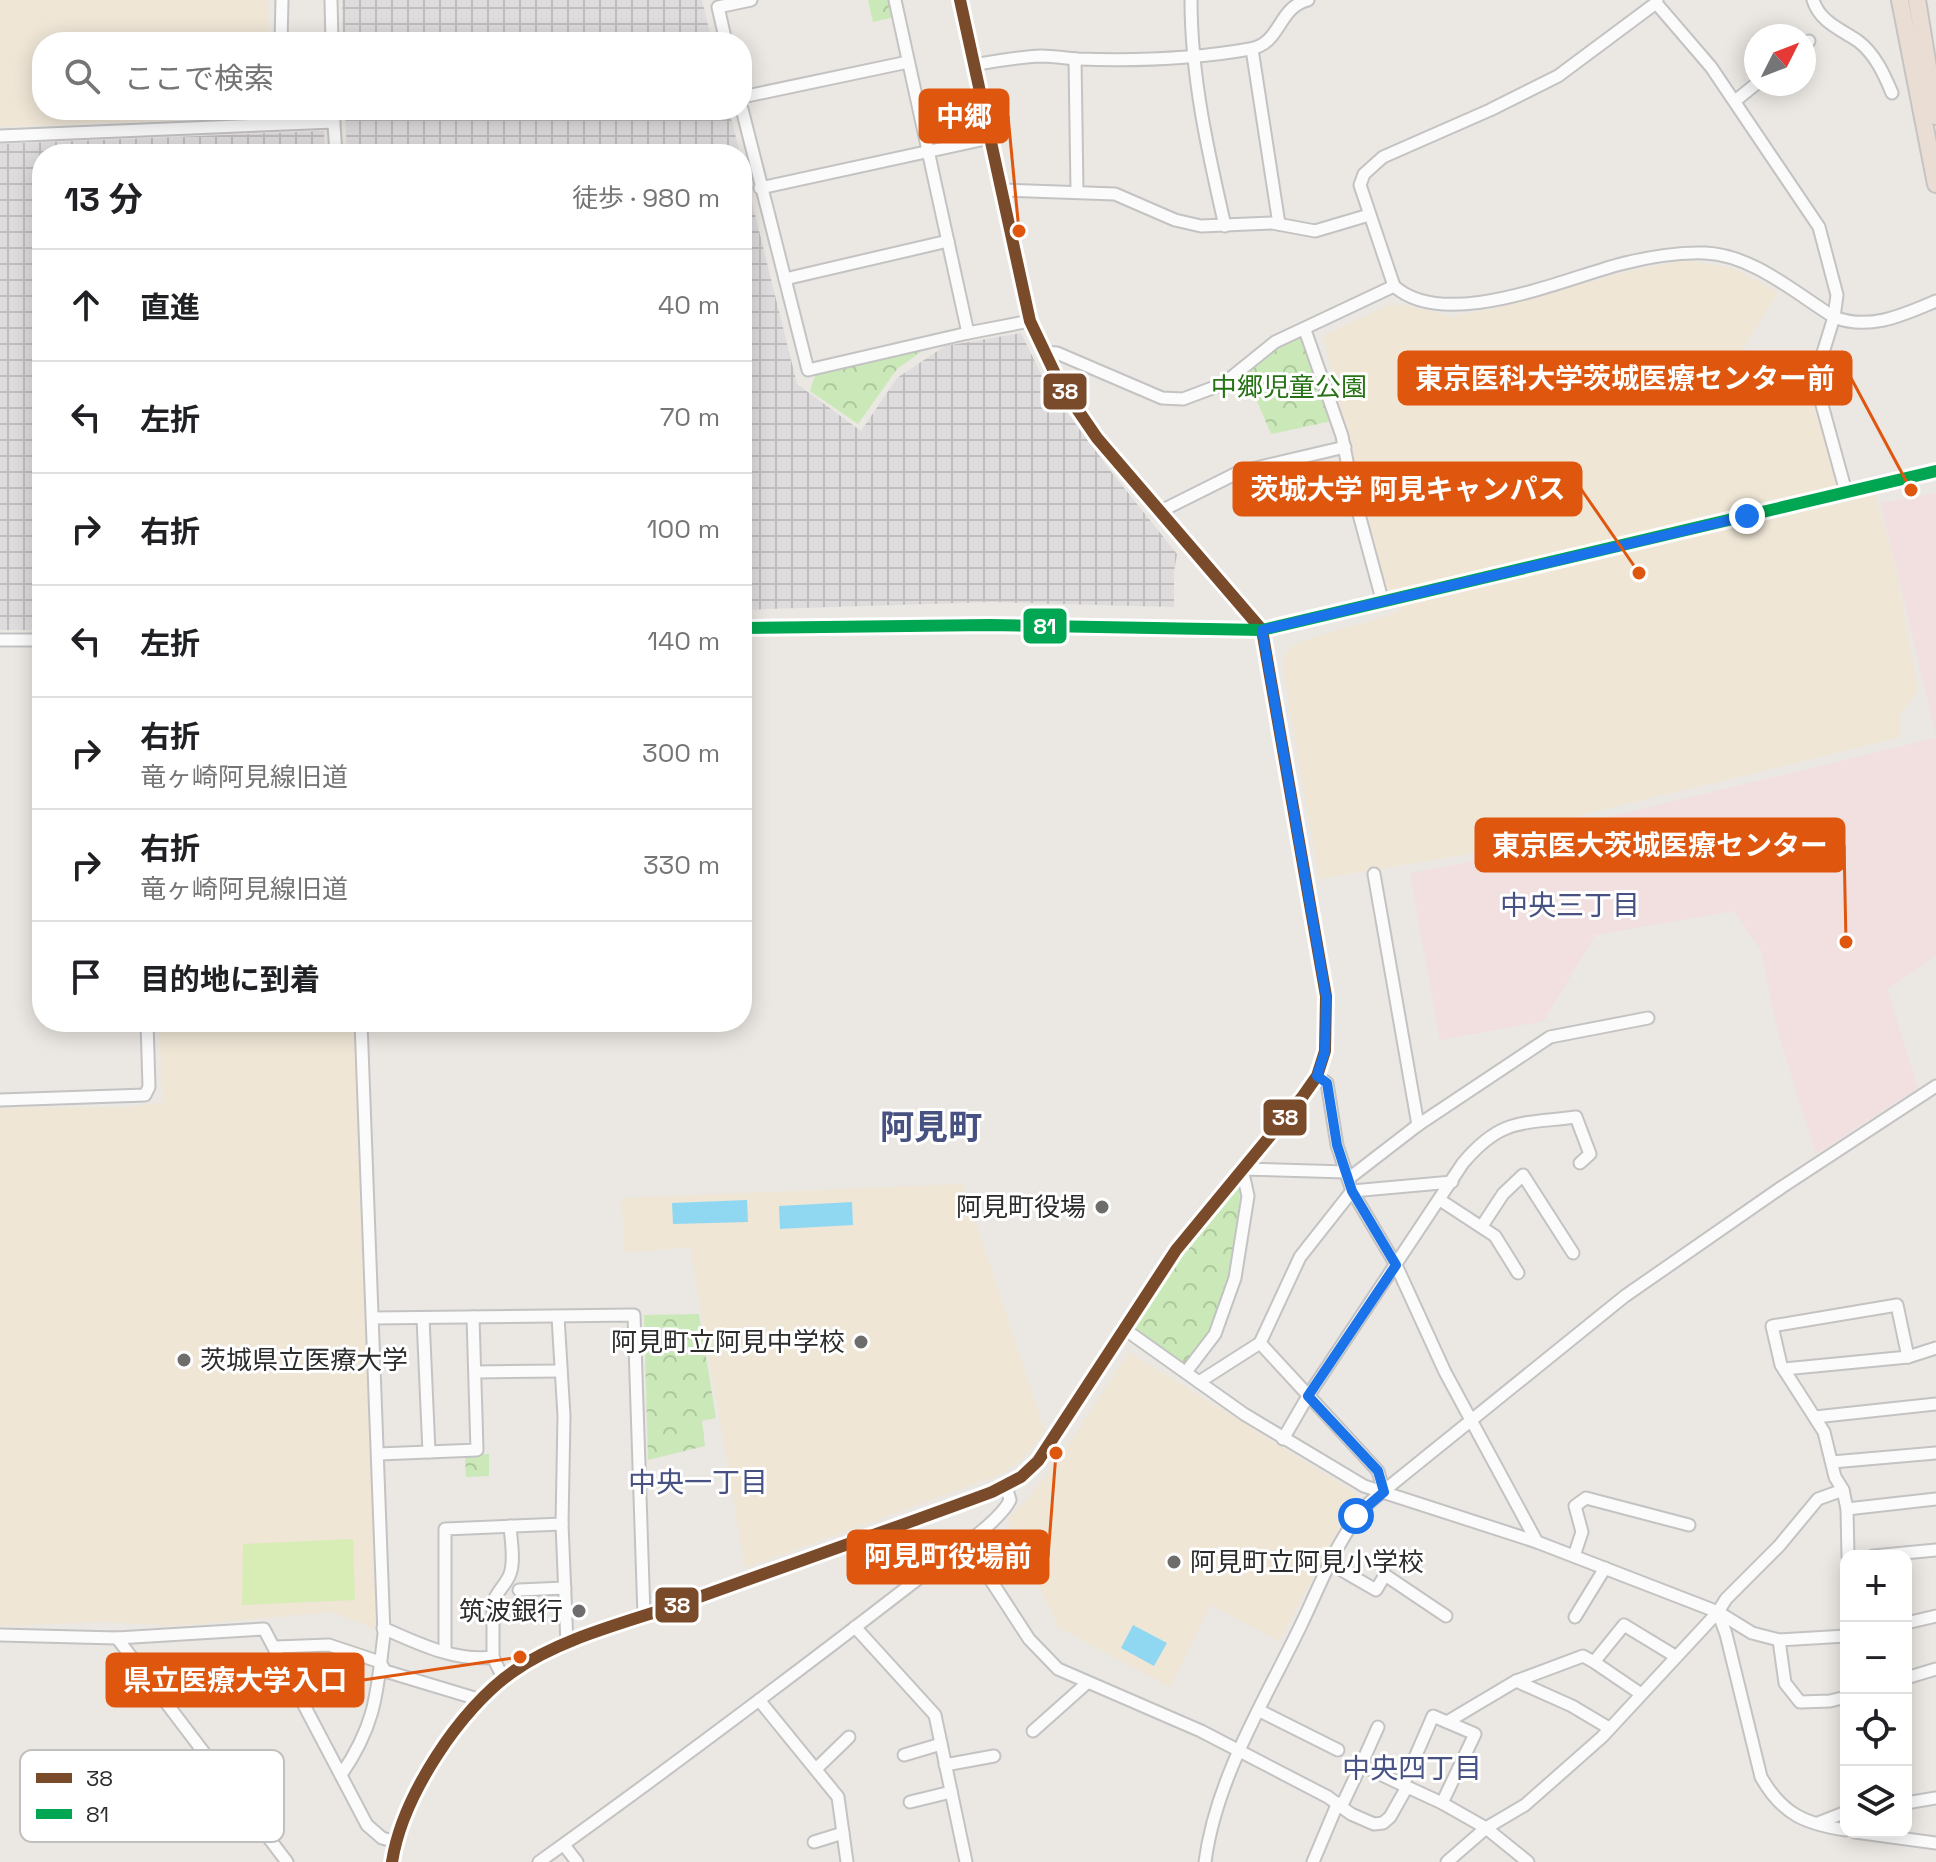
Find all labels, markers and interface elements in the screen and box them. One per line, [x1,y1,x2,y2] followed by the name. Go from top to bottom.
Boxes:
[1744,24,1816,96] north arrow
[32,32,752,120] search box
[60,54,104,98] icon: search
[124,59,274,98] text: ここで検索
[920,90,1008,142] callout: 中郷
[936,98,992,134] text: 中郷
[64,178,143,221] text: 13 分
[572,181,720,215] text: 徒歩 · 980 m
[64,283,108,327] icon: ahead
[140,288,200,327] text: 直進
[658,288,720,322] text: 40 m
[1399,352,1851,404] callout: 東京医科大学茨城医療センター前
[1415,360,1835,396] text: 東京医科大学茨城医療センター前
[1211,370,1367,404] park label: 中郷児童公園
[1042,372,1088,411] line badge: 38
[1052,377,1078,405] text: 38
[64,395,108,439] icon: left
[140,400,200,439] text: 左折
[660,400,720,434] text: 70 m
[1234,463,1581,515] callout: 茨城大学 阿見キャンパス
[1250,471,1566,507] text: 茨城大学 阿見キャンパス
[1729,498,1765,534] route end
[64,507,108,551] icon: right
[140,512,200,551] text: 右折
[647,512,720,546] text: 100 m
[1022,607,1068,645] line badge: 81
[1033,612,1057,640] text: 81
[64,619,108,663] icon: left
[140,624,200,663] text: 左折
[647,624,720,658] text: 140 m
[140,717,200,756] text: 右折
[64,731,108,775] icon: right
[642,736,720,770] text: 300 m
[140,760,348,794] text: 竜ヶ崎阿見線旧道
[1476,819,1844,871] callout: 東京医大茨城医療センター
[1492,827,1828,863] text: 東京医大茨城医療センター
[140,829,200,868] text: 右折
[64,843,108,887] icon: right
[643,848,720,882] text: 330 m
[140,872,348,906] text: 竜ヶ崎阿見線旧道
[1500,887,1640,923] district label: 中央三丁目
[64,955,108,999] icon: arrive
[140,960,320,999] text: 目的地に到着
[1262,1098,1308,1137] line badge: 38
[1272,1103,1298,1131] text: 38
[880,1106,982,1149] district label: 阿見町
[956,1190,1086,1224] place label: 阿見町役場
[1093,1198,1111,1216] marker: 阿見町役場
[611,1325,845,1359] place label: 阿見町立阿見中学校
[852,1333,870,1351] marker: 阿見町立阿見中学校
[200,1343,408,1377] place label: 茨城県立医療大学
[175,1351,193,1369] marker: 茨城県立医療大学
[628,1464,768,1500] district label: 中央一丁目
[1338,1498,1374,1534] route start
[848,1531,1048,1583] callout: 阿見町役場前
[864,1538,1032,1574] text: 阿見町役場前
[1190,1545,1424,1579] place label: 阿見町立阿見小学校
[1840,1550,1912,1838] map controls
[1840,1550,1912,1622] button: +
[1165,1553,1183,1571] marker: 阿見町立阿見小学校
[654,1586,700,1624] line badge: 38
[664,1591,690,1619] text: 38
[459,1594,563,1628] place label: 筑波銀行
[570,1602,588,1620] marker: 筑波銀行
[1840,1622,1912,1694] button: −
[107,1654,363,1706] callout: 県立医療大学入口
[123,1662,347,1698] text: 県立医療大学入口
[1840,1694,1912,1766] button: locate
[20,1750,284,1842] legend
[1342,1750,1482,1786] district label: 中央四丁目
[86,1764,113,1792] text: 38
[1840,1766,1912,1838] button: layers
[86,1800,109,1828] text: 81

